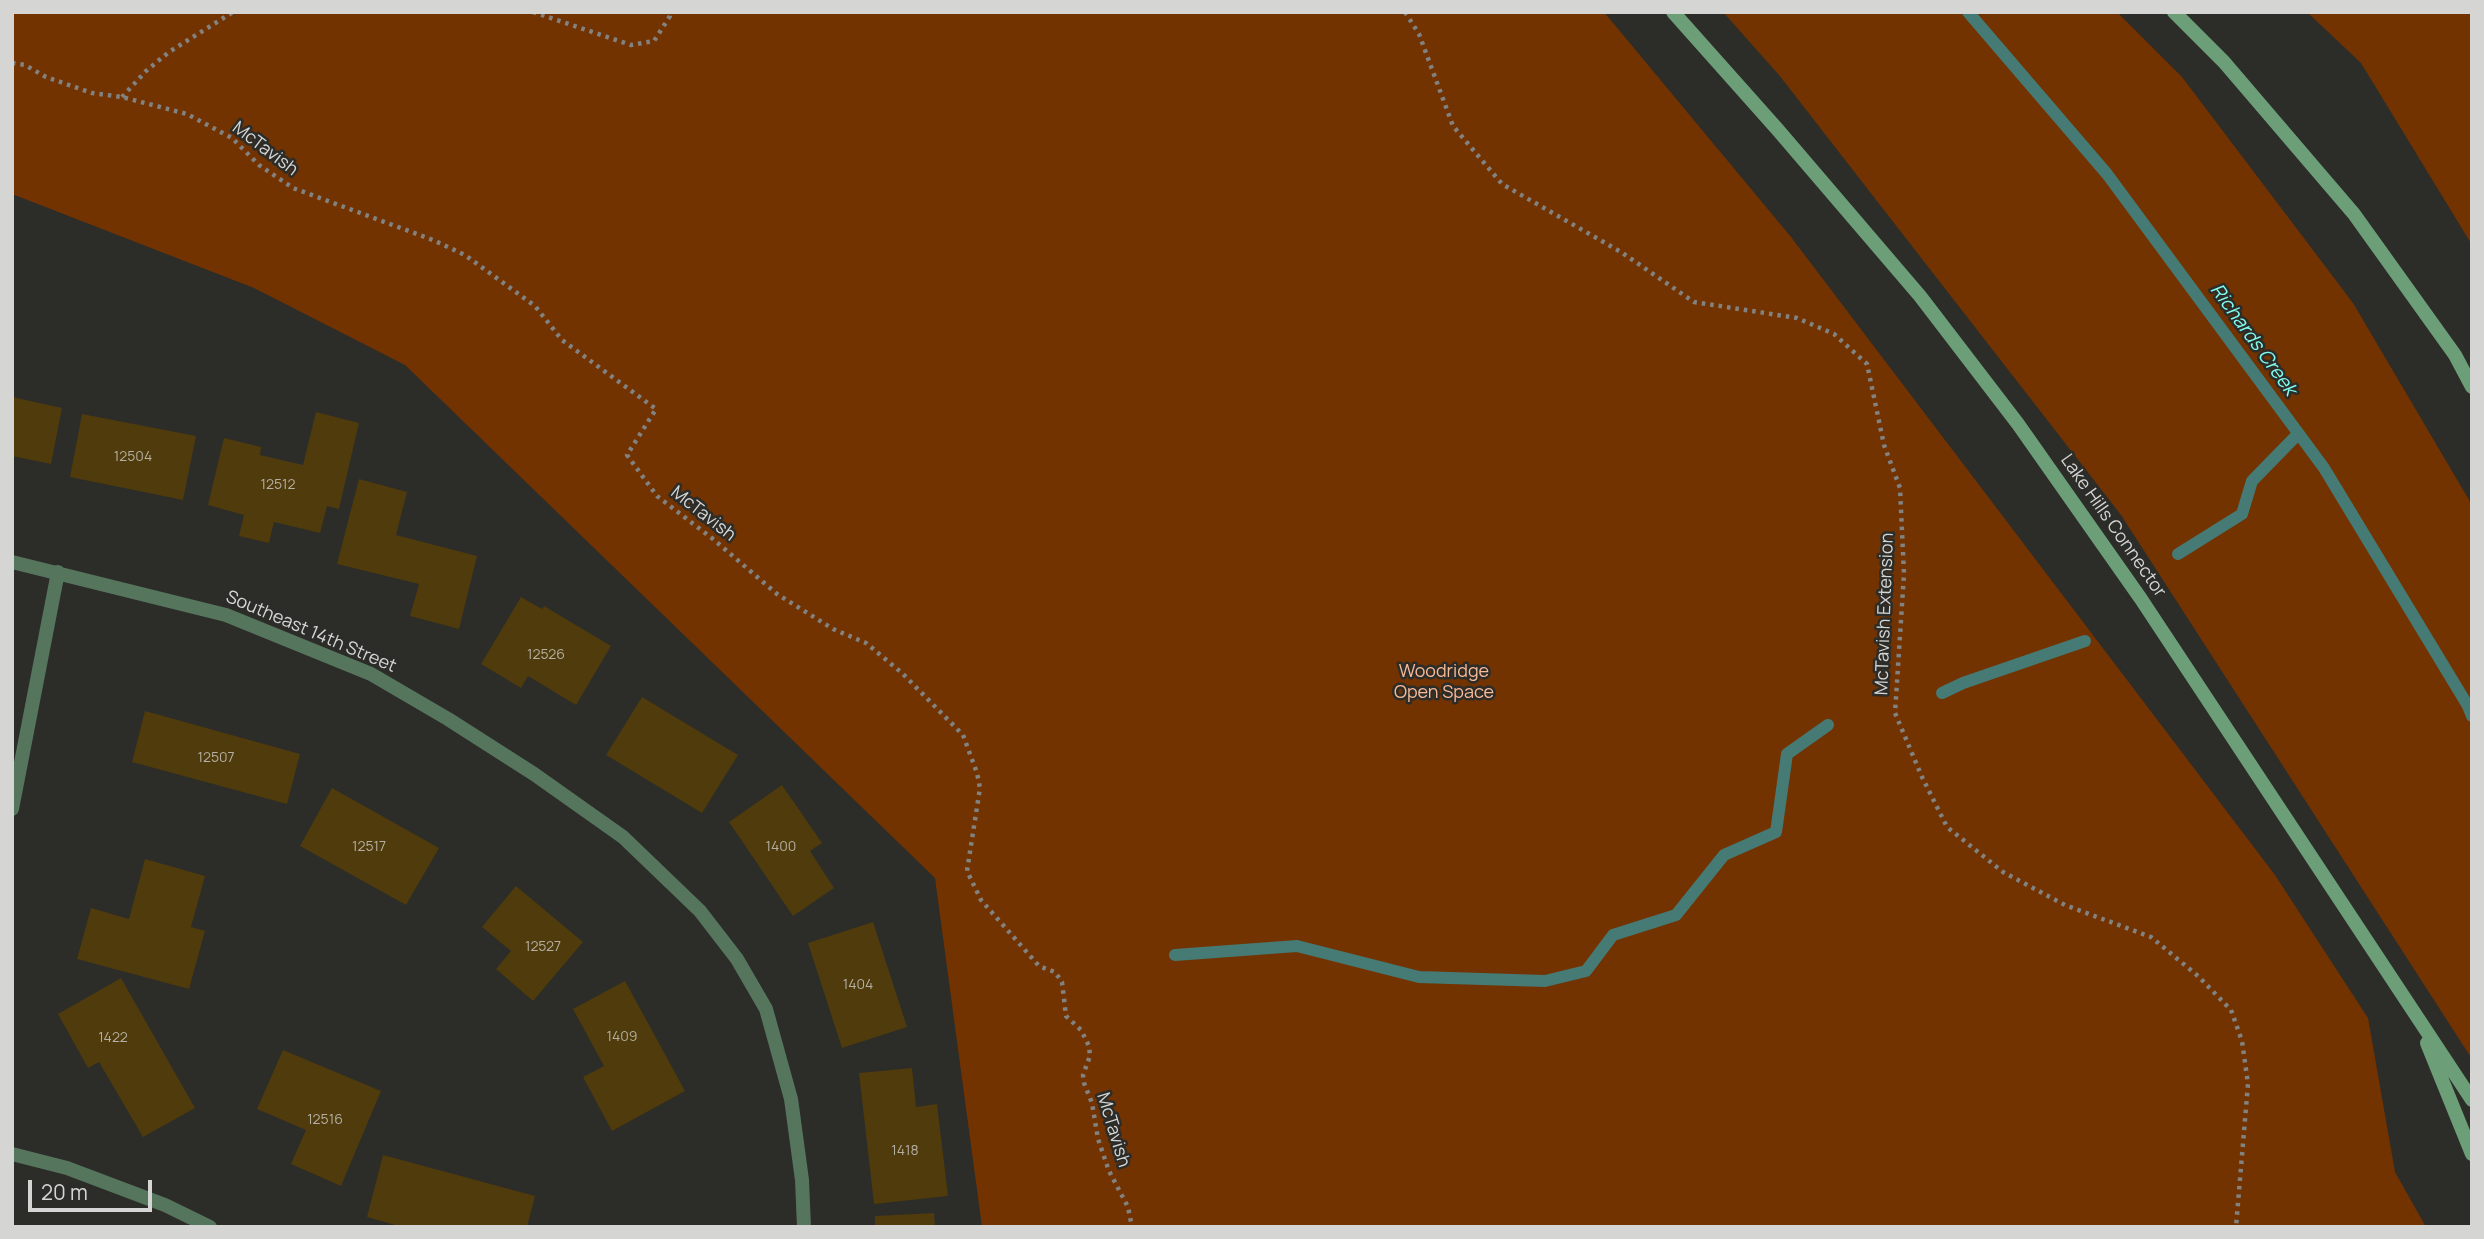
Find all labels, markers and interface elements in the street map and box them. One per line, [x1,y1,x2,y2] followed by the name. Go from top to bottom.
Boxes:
[228,117,302,181] street label: McTavish
[2205,280,2301,400] water label: Richards Creek
[114,449,152,465] house number: 12504
[2056,450,2170,602] street label: Lake Hills Connector
[261,477,295,493] house number: 12512
[666,482,740,546] street label: McTavish
[1871,532,1899,696] street label: McTavish Extension
[223,586,399,678] street label: Southeast 14th Street
[527,647,565,663] house number: 12526
[1394,661,1494,704] park label: Woodridge Open Space
[197,750,235,766] house number: 12507
[352,839,386,855] house number: 12517
[766,839,796,855] house number: 1400
[525,939,561,955] house number: 12527
[843,977,873,993] house number: 1404
[607,1029,637,1045] house number: 1409
[98,1030,128,1046] house number: 1422
[1091,1090,1135,1170] street label: McTavish
[307,1112,343,1128] house number: 12516
[891,1143,919,1159] house number: 1418
[32,1166,156,1210] scale bar
[41,1178,88,1206] text: 20 m

